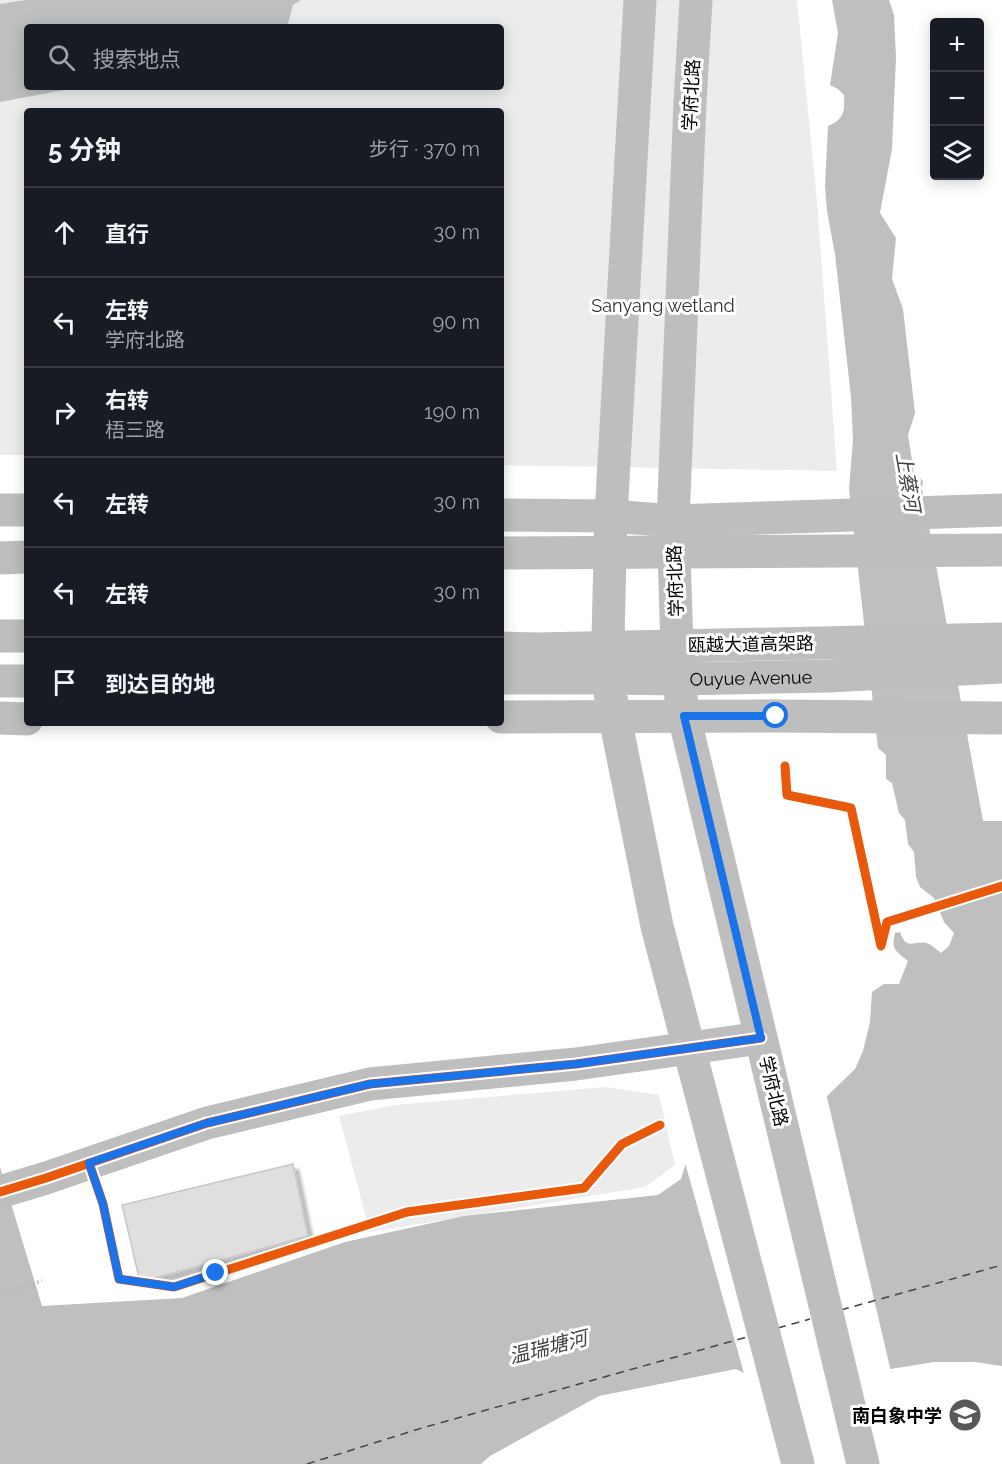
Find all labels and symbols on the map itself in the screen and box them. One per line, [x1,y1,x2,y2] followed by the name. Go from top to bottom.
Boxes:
[679,58,703,132] street label: 学府北路
[591,295,735,316] park label: Sanyang wetland
[891,450,926,518] water label: 上蔡河
[663,545,687,617] street label: 学府北路
[688,632,814,656] street label: 瓯越大道高架路
[690,666,813,689] street label: Ouyue Avenue
[762,702,788,728] route start
[756,1054,792,1128] street label: 学府北路
[202,1259,228,1285] route end
[506,1325,594,1368] water label: 温瑞塘河
[947,1397,983,1433] school or university icon: 南白象中学
[852,1405,942,1426] place label: 南白象中学

